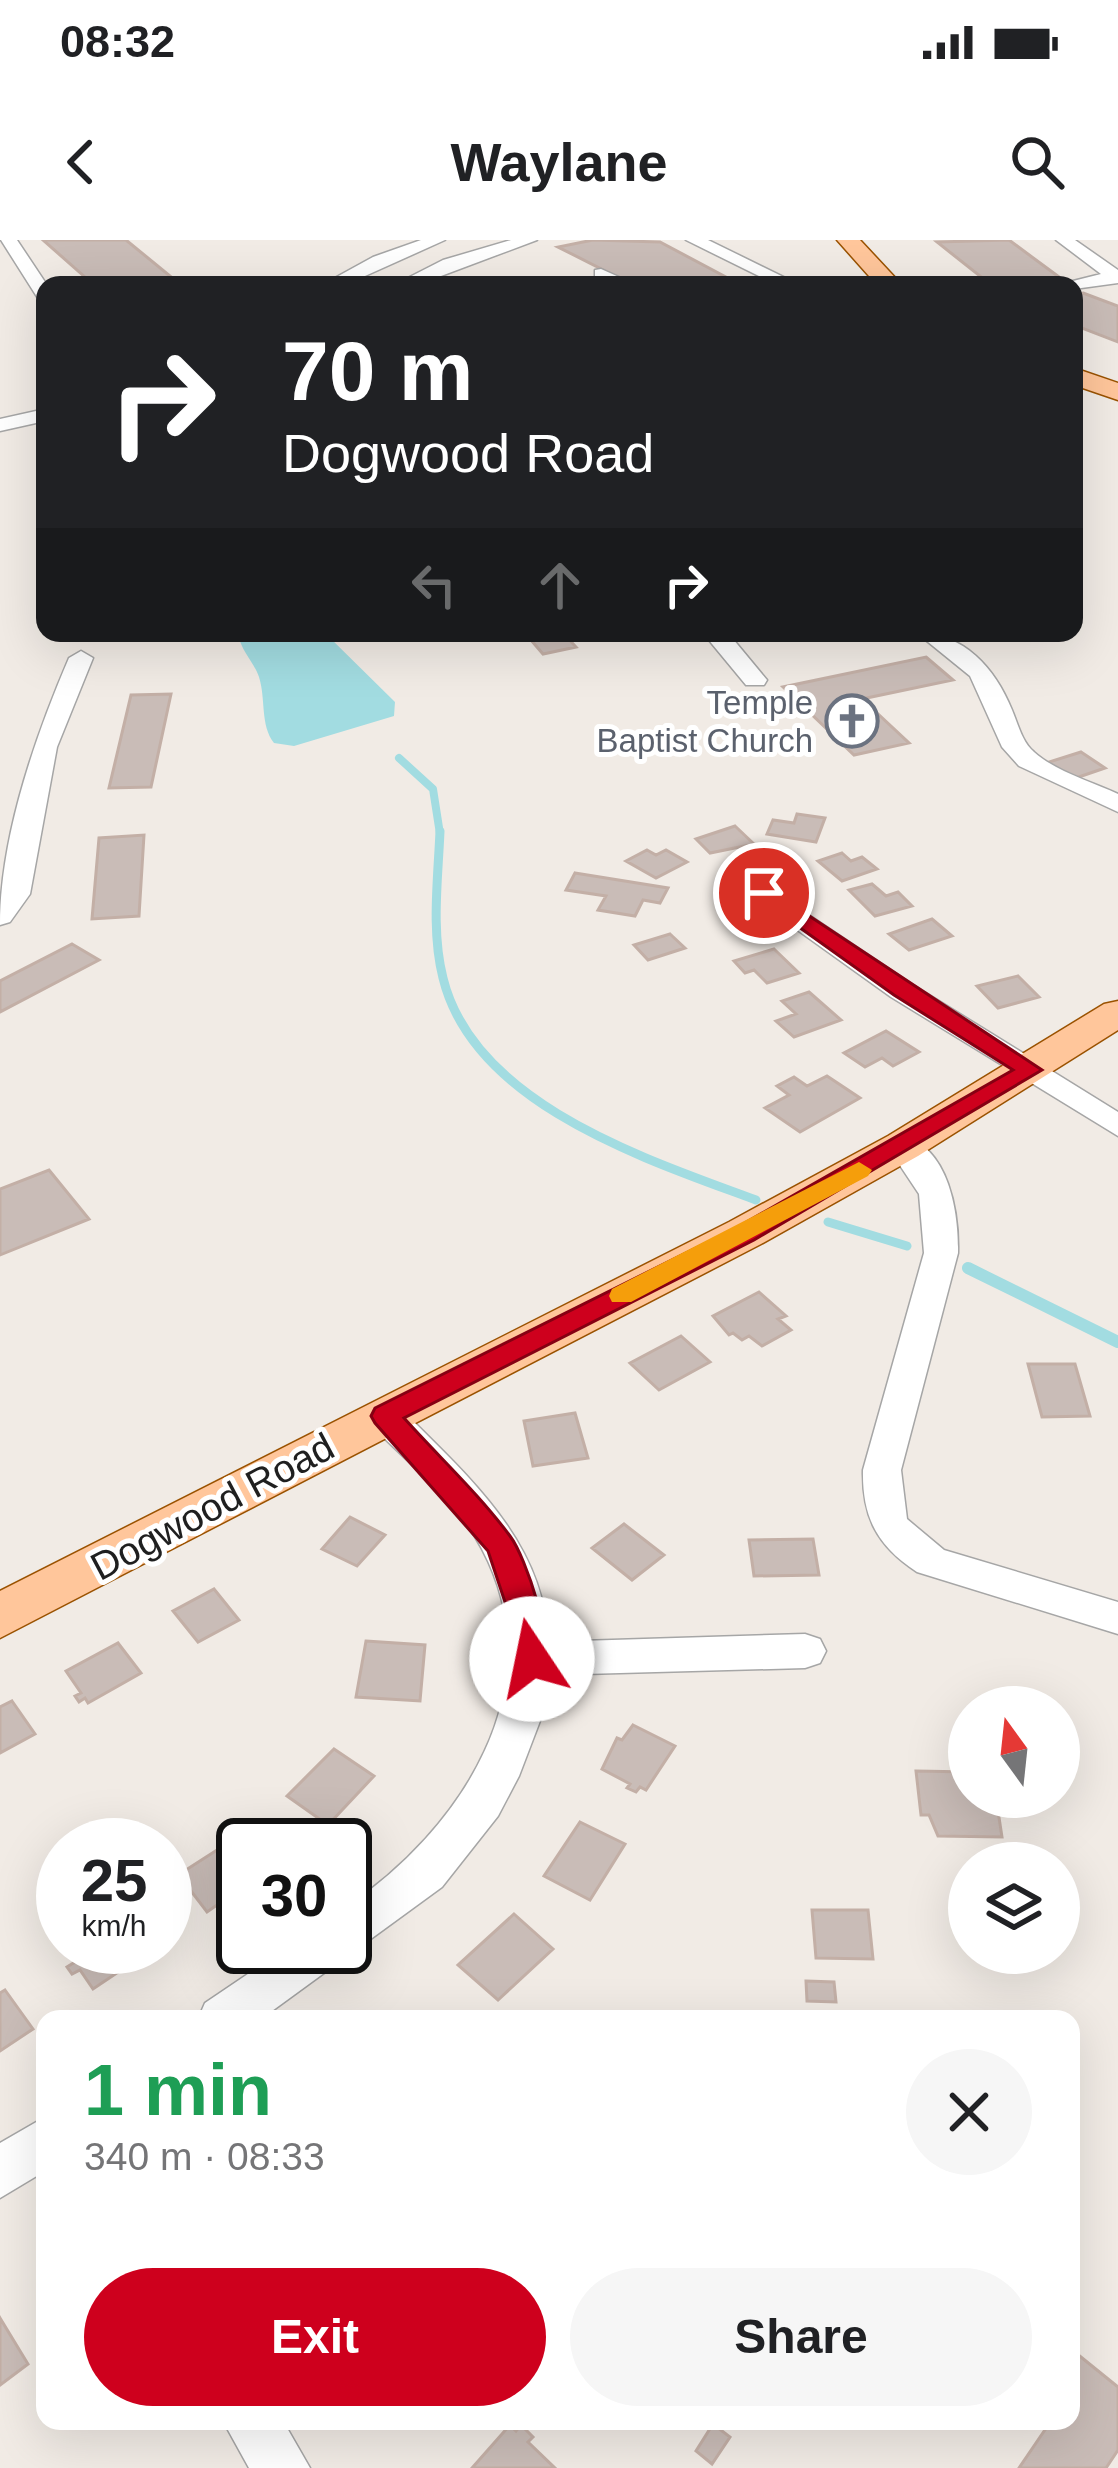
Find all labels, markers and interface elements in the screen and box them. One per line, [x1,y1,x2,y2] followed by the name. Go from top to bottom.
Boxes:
[60,16,175,67] text: 08:32
[48,129,114,195] icon: back
[1004,129,1070,195] icon: search
[450,132,668,192] text: Waylane
[84,324,240,480] icon: right
[282,324,473,418] text: 70 m
[282,423,654,483] text: Dogwood Road
[401,552,467,618] icon: left
[527,552,593,618] icon: ahead
[653,552,719,618] icon: right
[597,684,813,759] place label: Temple Baptist Church
[824,693,880,749] church icon: Temple Baptist Church
[713,842,815,944] pin
[731,860,797,926] icon: arrive
[83,1424,341,1589] street label: Dogwood Road
[469,1596,595,1722] position arrow
[948,1686,1080,1818] north arrow
[948,1686,1080,1974] map controls
[216,1818,372,1974] speed limit sign: 30
[948,1842,1080,1974] button: layers
[81,1847,147,1914] text: 25
[81,1909,147,1942] text: km/h
[906,2049,1032,2175] button: close
[84,2050,272,2130] text: 1 min
[84,2135,325,2178] text: 340 m · 08:33
[84,2268,546,2406] button: Exit
[570,2268,1032,2406] button: Share

